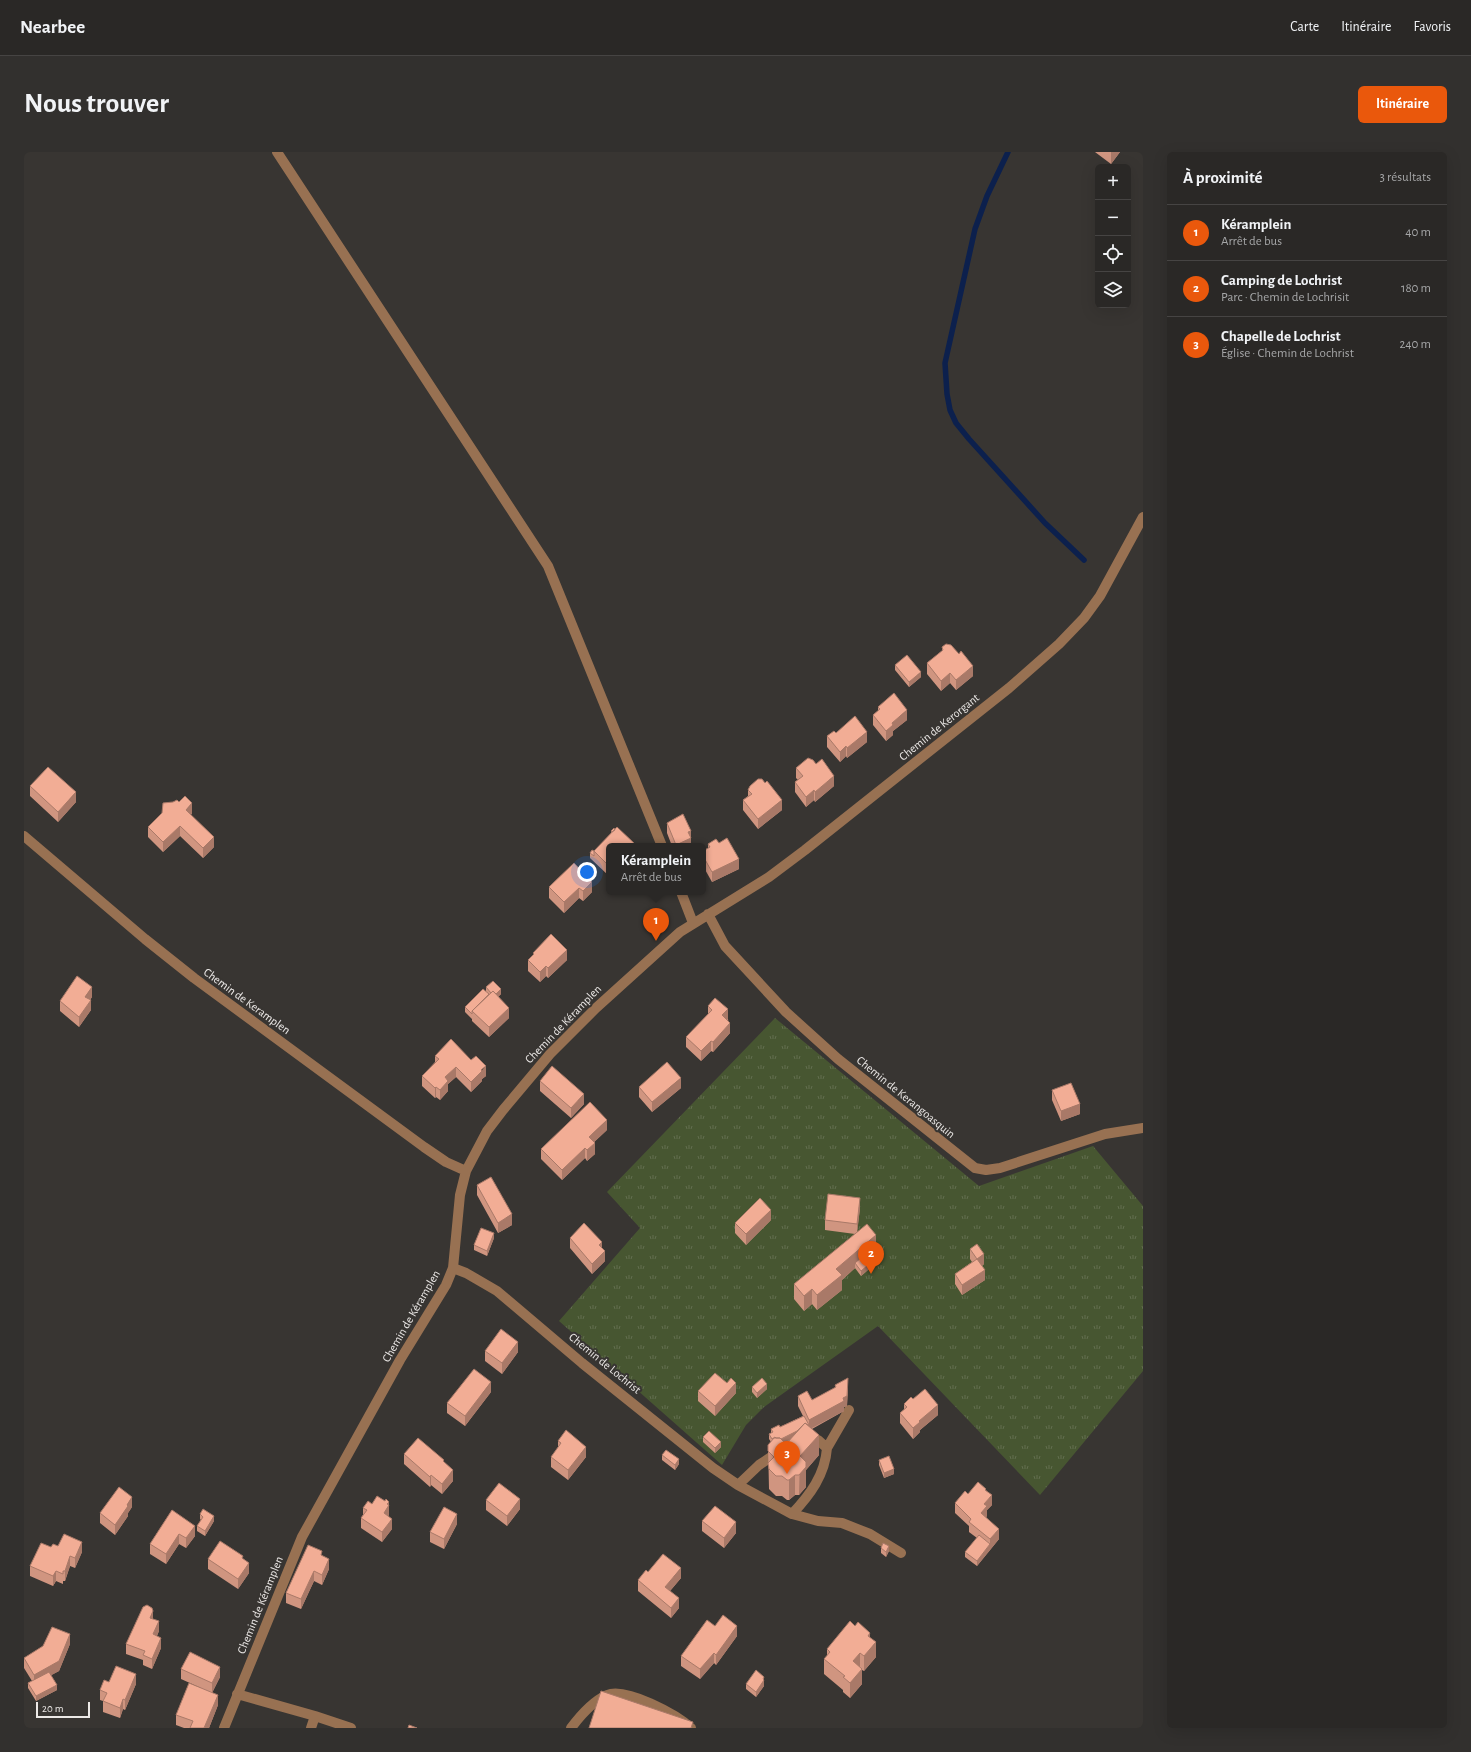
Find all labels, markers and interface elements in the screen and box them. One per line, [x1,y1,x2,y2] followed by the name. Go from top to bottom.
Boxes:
[20,18,85,37] text: Nearbee
[1290,20,1319,34] text: Carte
[1341,20,1391,34] text: Itinéraire
[1413,20,1451,34] text: Favoris
[1358,86,1447,123] button: Itinéraire
[24,90,169,118] text: Nous trouver
[1095,164,1131,308] map controls
[1095,164,1131,200] button: +
[1183,169,1263,186] text: À proximité
[1380,171,1431,184] text: 3 résultats
[1095,200,1131,236] button: −
[1221,217,1291,232] text: Kéramplein
[1194,226,1198,239] text: 1
[1405,226,1431,239] text: 40 m
[1221,235,1282,248] text: Arrêt de bus
[1095,236,1131,272] button: locate
[1095,272,1131,308] button: layers
[1221,273,1342,288] text: Camping de Lochrist
[1193,282,1199,295] text: 2
[1401,282,1431,295] text: 180 m
[1221,291,1349,304] text: Parc · Chemin de Lochrisit
[1221,329,1341,344] text: Chapelle de Lochrist
[1193,338,1199,351] text: 3
[1399,338,1431,351] text: 240 m
[1221,347,1354,360] text: Église · Chemin de Lochrist
[897,691,981,763] street label: Chemin de Kerorgant
[606,843,706,895] popup
[621,853,691,868] text: Kéramplein
[577,862,597,882] your location
[621,871,682,884] text: Arrêt de bus
[643,908,669,941] pin: 1
[201,966,293,1036] street label: Chemin de Keramplen
[523,982,603,1066] street label: Chemin de Kéramplen
[855,1054,957,1140] street label: Chemin de Kerangoasquin
[858,1241,884,1274] pin: 2
[380,1268,442,1364] street label: Chemin de Kéramplen
[567,1330,643,1396] street label: Chemin de Lochrist
[774,1441,800,1474] pin: 3
[235,1555,285,1655] street label: Chemin de Kéramplen
[36,1700,90,1719] scale bar
[42,1703,63,1714] text: 20 m

